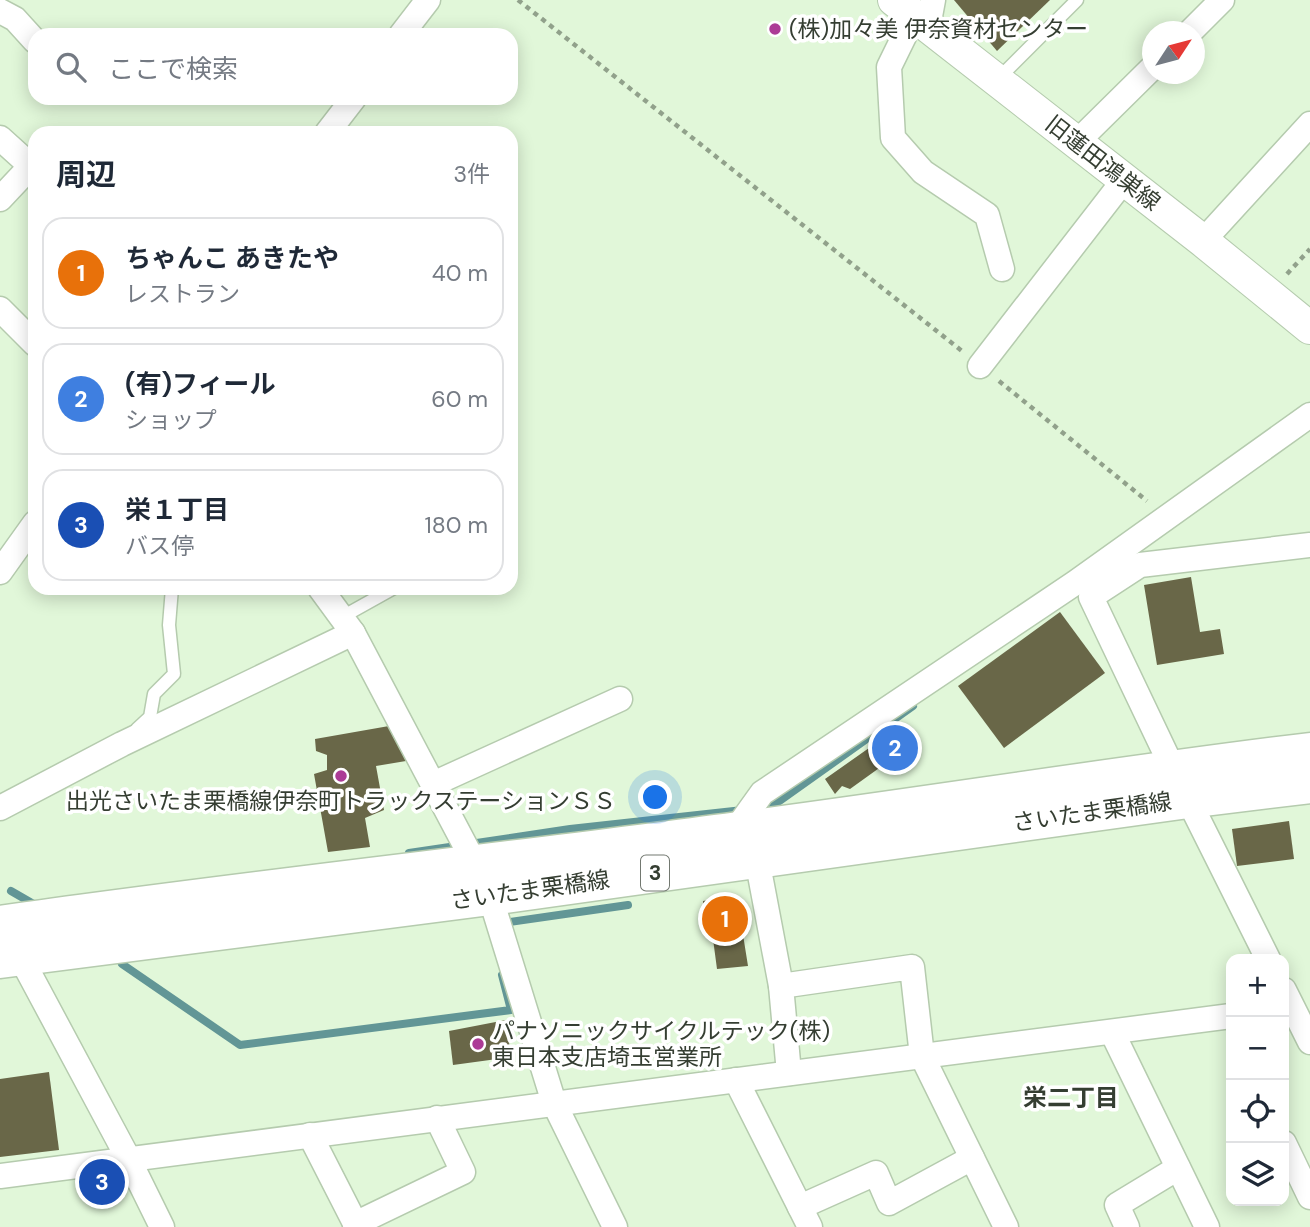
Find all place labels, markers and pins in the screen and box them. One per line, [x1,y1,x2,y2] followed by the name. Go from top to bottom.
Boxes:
[789,14,1088,44] place label: (株)加々美 伊奈資材センター
[767,21,783,37] marker: (株)加々美 伊奈資材センター
[872,722,918,774] pin: 2
[333,768,349,784] marker: 出光さいたま栗橋線伊奈町トラックステーションＳＳ
[66,786,616,816] place label: 出光さいたま栗橋線伊奈町トラックステーションＳＳ
[702,893,748,945] pin: 1
[492,1016,830,1072] place label: パナソニックサイクルテック(株) 東日本支店埼玉営業所
[470,1036,486,1052] marker: パナソニックサイクルテック(株) 東日本支店埼玉営業所
[79,1156,125,1208] pin: 3

